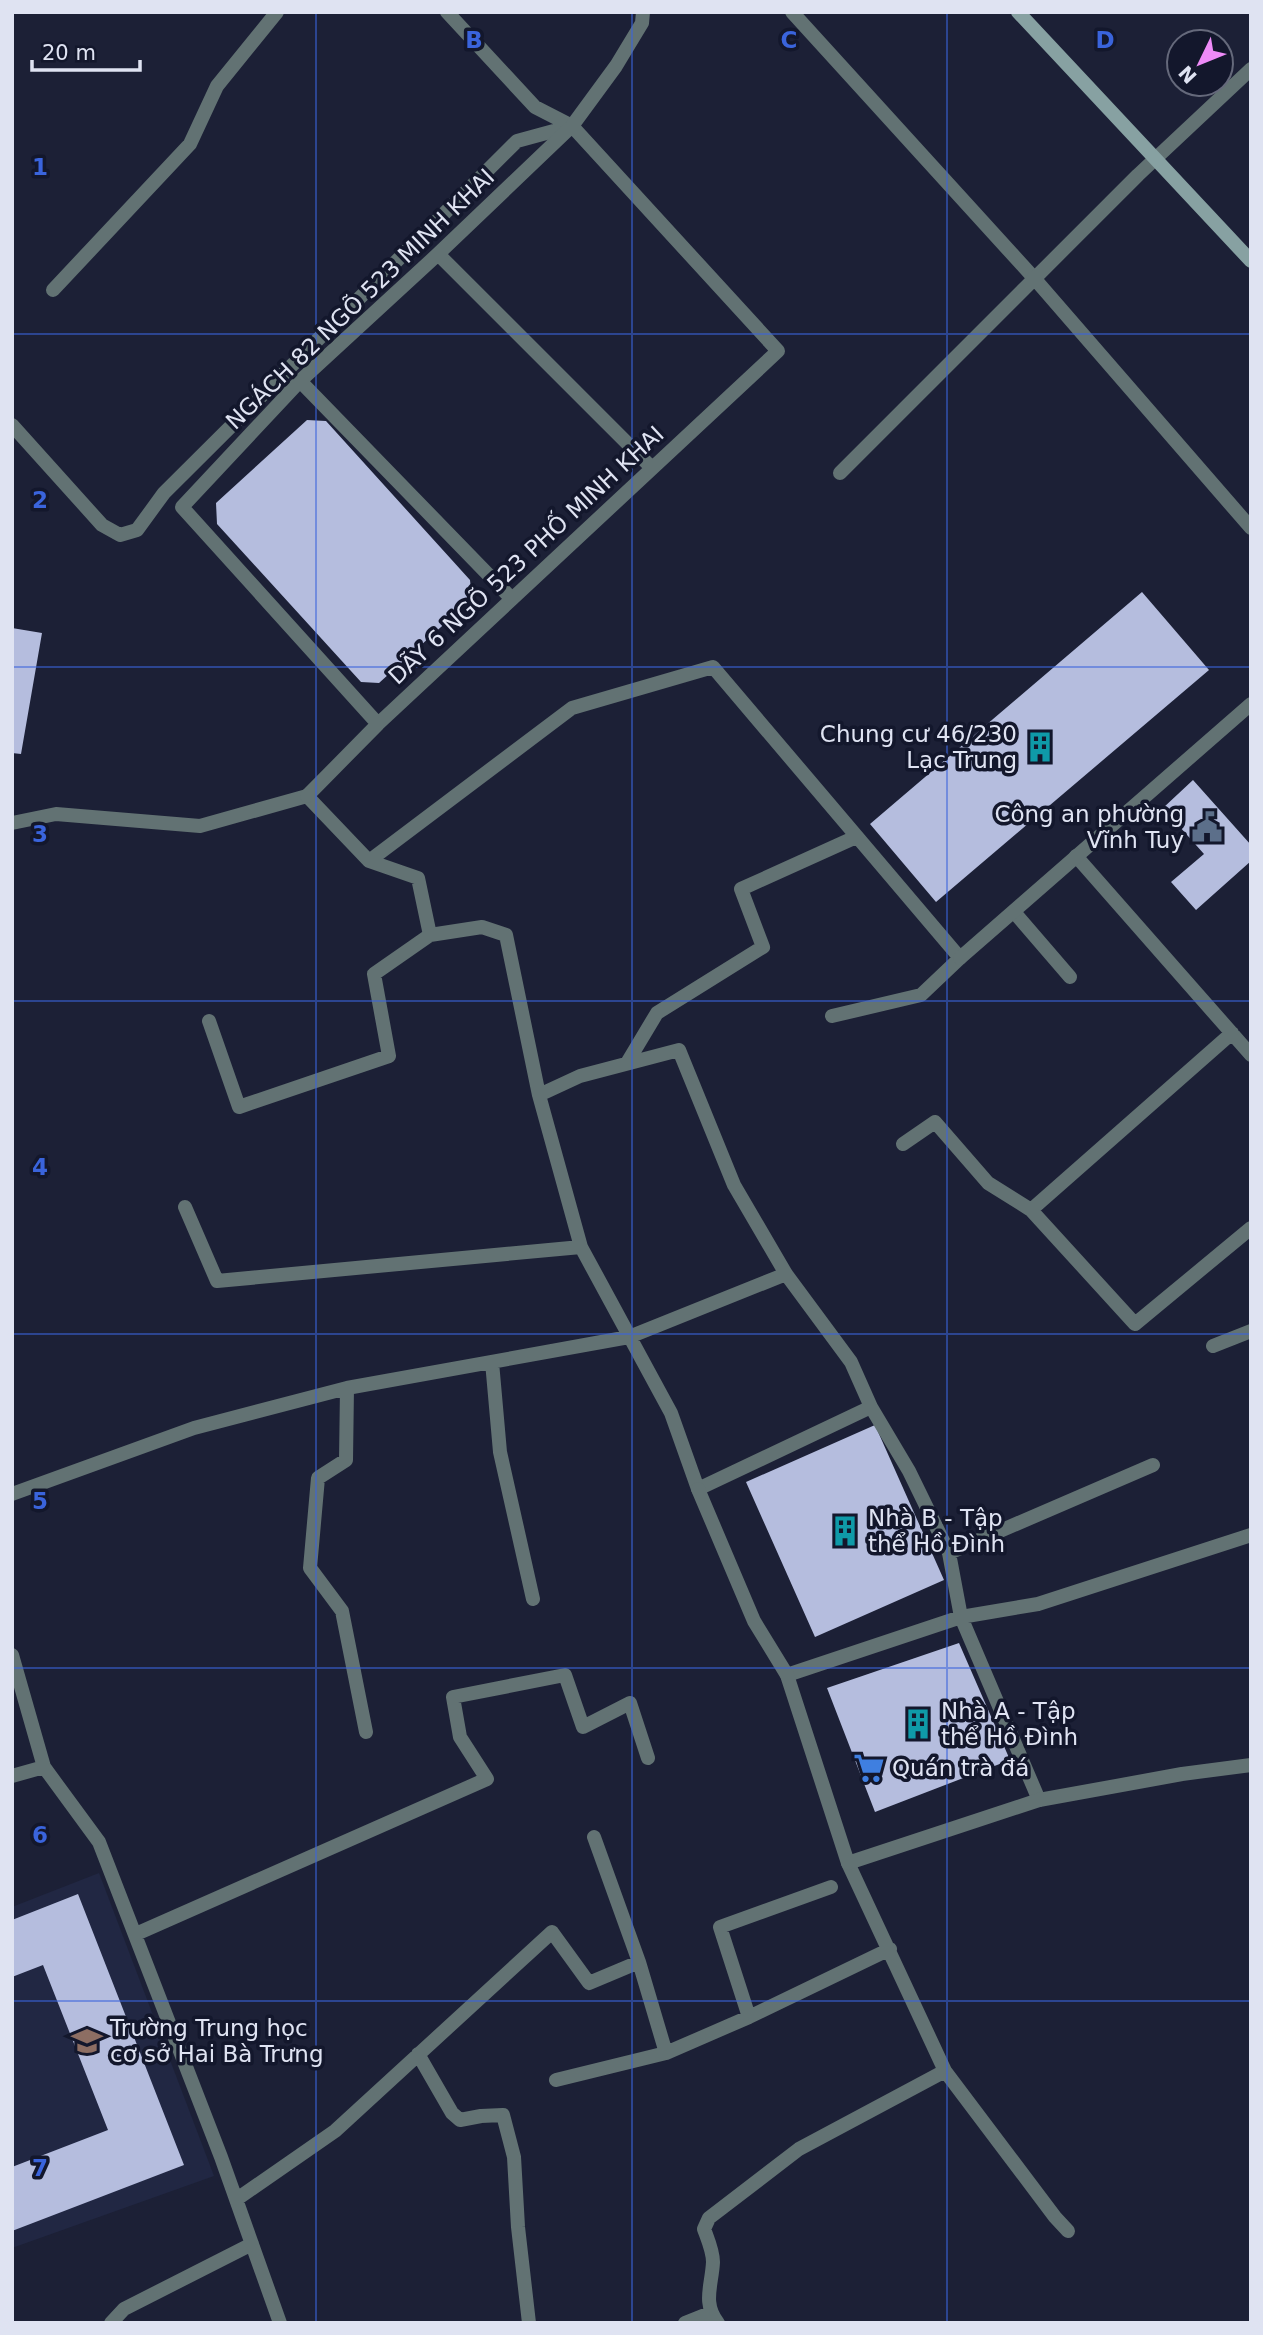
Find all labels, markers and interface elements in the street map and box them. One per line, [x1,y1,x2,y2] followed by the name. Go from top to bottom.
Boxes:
[465,27,483,53] text: B
[781,27,797,53] text: C
[1095,27,1115,53] text: D
[32,28,140,72] scale bar
[1165,28,1235,98] north arrow
[42,41,96,65] text: 20 m
[1174,61,1201,88] text: N
[32,154,48,180] text: 1
[219,162,499,434] street label: NGÁCH 82 NGÕ 523 MINH KHAI
[381,418,669,689] street label: DÃY 6 NGÕ 523 PHỐ MINH KHAI
[32,487,48,513] text: 2
[820,721,1017,773] place label: Chung cư 46/230 Lạc Trung
[1023,730,1057,764] building icon: Chung cư 46/230 Lạc Trung
[994,801,1184,853] place label: Công an phường Vĩnh Tuy
[1190,810,1224,844] public building icon: Công an phường Vĩnh Tuy
[32,821,48,847] text: 3
[32,1154,48,1180] text: 4
[32,1488,48,1514] text: 5
[868,1505,1005,1557] place label: Nhà B - Tập thể Hồ Đình
[828,1514,862,1548] building icon: Nhà B - Tập thể Hồ Đình
[941,1698,1078,1750] place label: Nhà A - Tập thể Hồ Đình
[901,1707,935,1741] building icon: Nhà A - Tập thể Hồ Đình
[852,1751,886,1785] supermarket icon: Quán trà đá
[892,1755,1029,1781] place label: Quán trà đá
[32,1822,48,1848] text: 6
[109,2015,324,2067] place label: Trường Trung học cơ sở Hai Bà Trưng
[70,2024,104,2058] school or university icon: Trường Trung học cơ sở Hai Bà Trưng
[32,2155,48,2181] text: 7

